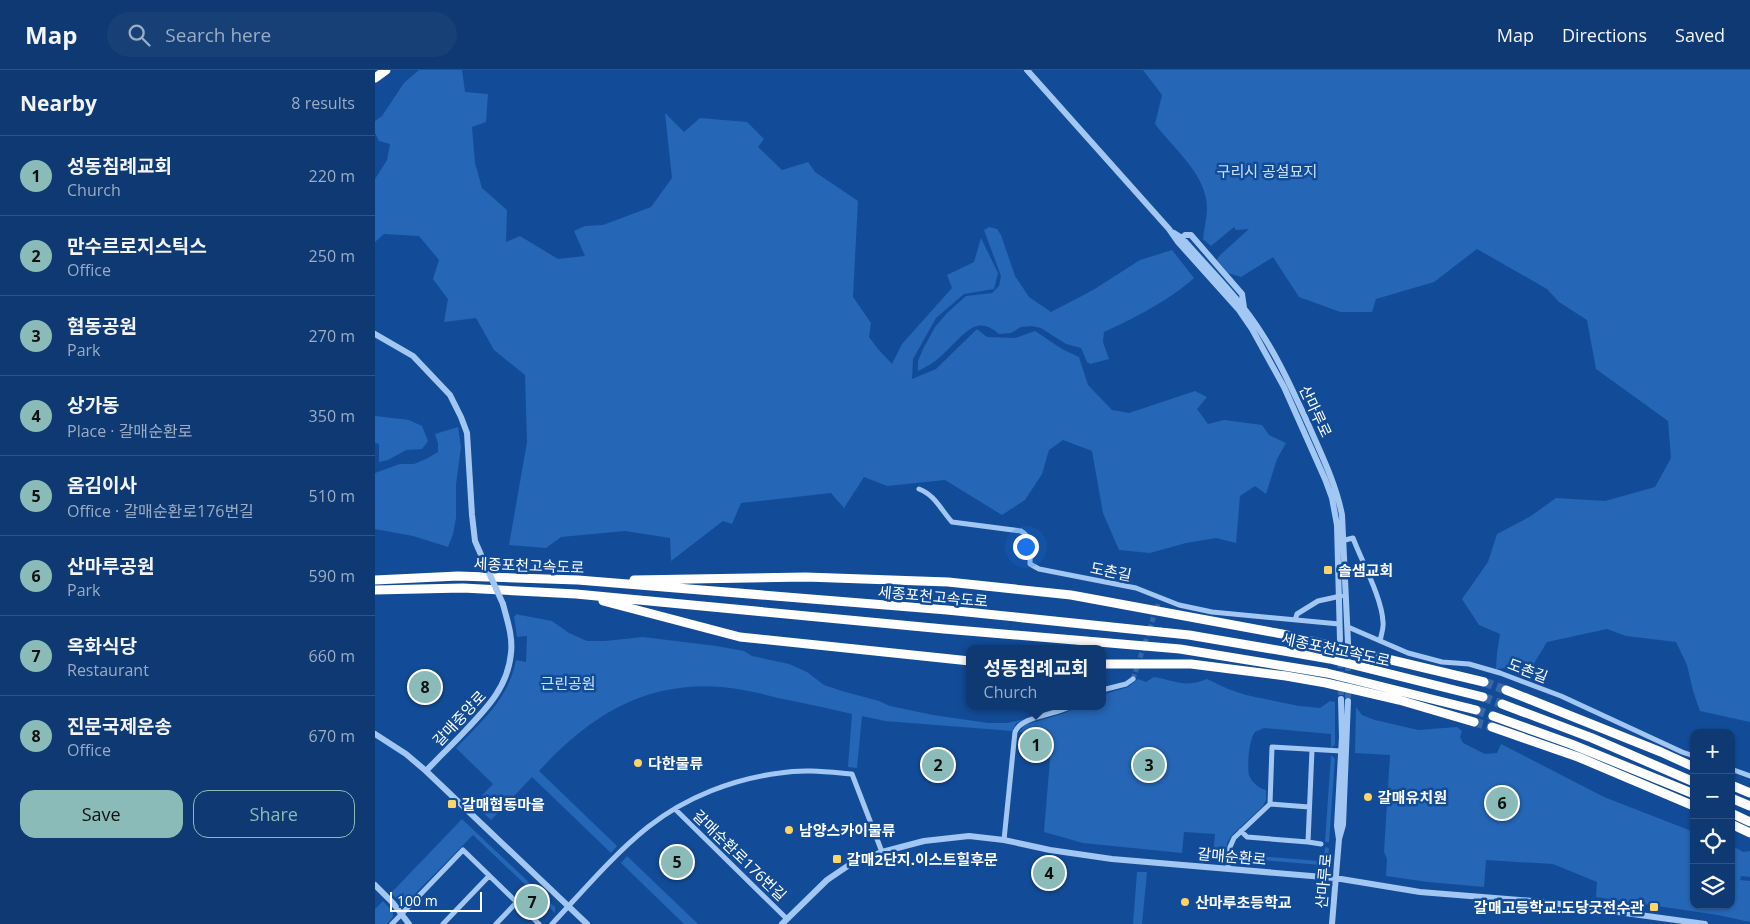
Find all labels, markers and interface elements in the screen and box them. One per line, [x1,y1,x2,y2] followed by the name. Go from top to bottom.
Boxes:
[107,12,457,57] search box
[25,18,77,51] text: Map
[125,21,153,49] icon: search
[165,22,271,48] text: Search here
[1497,23,1534,47] text: Map
[1562,23,1647,47] text: Directions
[1675,23,1725,47] text: Saved
[20,89,97,117] text: Nearby
[291,92,355,114] text: 8 results
[67,153,172,179] text: 성동침례교회
[1217,161,1317,181] park label: 구리시 공설묘지
[31,165,41,187] text: 1
[309,165,355,187] text: 220 m
[67,179,121,201] text: Church
[67,233,207,259] text: 만수르로지스틱스
[31,245,41,267] text: 2
[309,245,355,267] text: 250 m
[67,259,111,281] text: Office
[67,313,137,339] text: 협동공원
[31,325,41,347] text: 3
[309,325,355,347] text: 270 m
[67,339,100,361] text: Park
[1295,382,1337,440] street label: 산마루로
[67,392,119,418] text: 상가동
[31,405,41,427] text: 4
[309,405,355,427] text: 350 m
[67,420,192,442] text: Place · 갈매순환로
[67,472,137,498] text: 옴김이사
[31,485,41,507] text: 5
[309,485,355,507] text: 510 m
[67,500,254,522] text: Office · 갈매순환로176번길
[1013,534,1039,560] your location
[67,553,154,579] text: 산마루공원
[473,553,585,577] street label: 세종포천고속도로
[1089,557,1133,585] street label: 도촌길
[1338,560,1393,580] place label: 솔샘교회
[1322,564,1334,576] marker: 솔샘교회
[31,565,41,587] text: 6
[309,565,355,587] text: 590 m
[67,579,100,601] text: Park
[877,581,989,611] street label: 세종포천고속도로
[1280,628,1392,670] street label: 세종포천고속도로
[67,633,137,659] text: 옥화식당
[31,645,41,667] text: 7
[309,645,355,667] text: 660 m
[966,645,1106,710] popup
[1505,653,1551,687] street label: 도촌길
[984,655,1088,681] text: 성동침례교회
[67,659,149,681] text: Restaurant
[409,668,441,706] pin: 8
[540,673,596,693] park label: 근린공원
[984,681,1037,703] text: Church
[428,686,490,750] street label: 갈매중앙로
[67,713,172,739] text: 진문국제운송
[31,725,41,747] text: 8
[309,725,355,747] text: 670 m
[1020,726,1052,764] pin: 1
[1690,729,1735,909] map controls
[1690,729,1735,774] button: +
[67,739,111,761] text: Office
[922,746,954,784] pin: 2
[1133,746,1165,784] pin: 3
[648,753,703,773] place label: 다한물류
[632,757,644,769] marker: 다한물류
[1690,774,1735,819] button: −
[1486,784,1518,822] pin: 6
[1378,787,1447,807] place label: 갈매유치원
[20,790,183,838] button: Save
[193,790,355,838] button: Share
[1362,791,1374,803] marker: 갈매유치원
[462,794,545,814] place label: 갈매협동마을
[446,798,458,810] marker: 갈매협동마을
[689,805,791,905] street label: 갈매순환로176번길
[1690,819,1735,864] button: locate
[799,820,896,840] place label: 남양스카이물류
[783,824,795,836] marker: 남양스카이물류
[661,843,693,881] pin: 5
[1197,843,1267,869] street label: 갈매순환로
[847,849,998,869] place label: 갈매2단지.이스트힐후문
[831,853,843,865] marker: 갈매2단지.이스트힐후문
[1311,853,1335,909] street label: 산마루로
[1033,854,1065,892] pin: 4
[1690,864,1735,909] button: layers
[516,883,548,921] pin: 7
[390,889,483,912] scale bar
[397,891,438,910] text: 100 m
[1195,892,1292,912] place label: 산마루초등학교
[1179,896,1191,908] marker: 산마루초등학교
[1474,897,1644,917] place label: 갈매고등학교.도당굿전수관
[1648,901,1660,913] marker: 갈매고등학교.도당굿전수관

